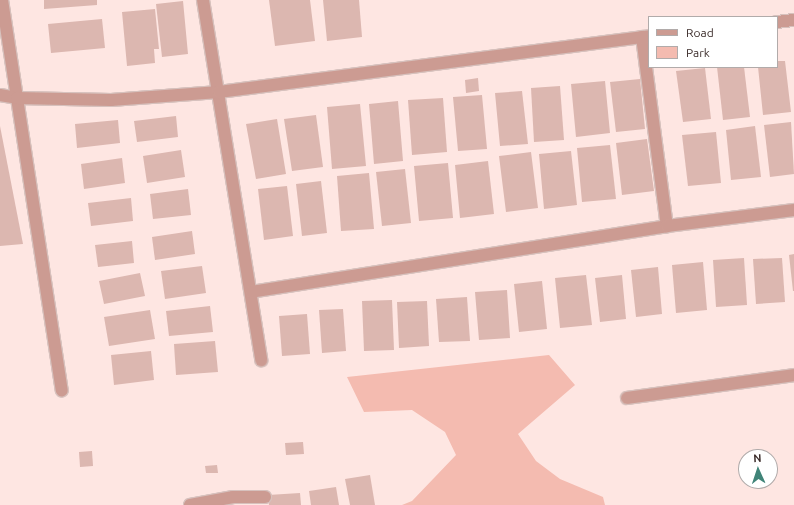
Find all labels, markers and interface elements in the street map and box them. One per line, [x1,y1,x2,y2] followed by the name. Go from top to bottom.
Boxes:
[648,16,778,68] legend
[686,26,714,39] text: Road
[686,46,710,59] text: Park
[738,449,778,489] north arrow
[753,452,762,464] text: N

